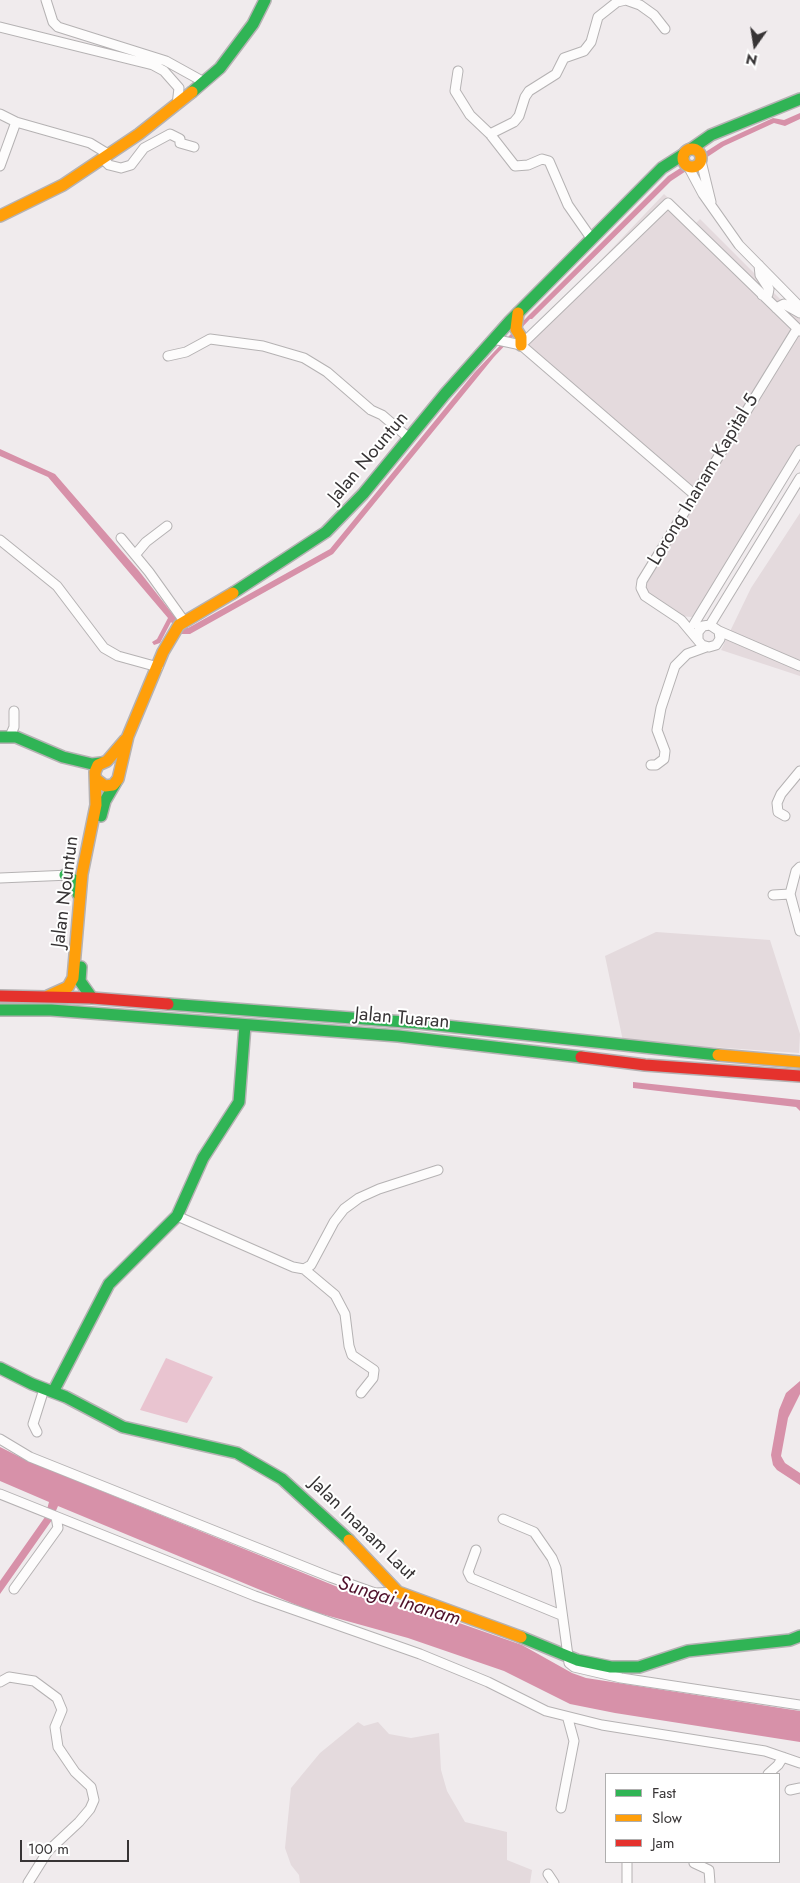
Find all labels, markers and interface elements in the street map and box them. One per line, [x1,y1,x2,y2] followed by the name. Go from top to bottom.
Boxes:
[730,20,780,70] north arrow
[744,49,759,71] text: N
[644,390,764,570] street label: Lorong Inanam Kapital 5
[324,408,414,508] street label: Jalan Nountun
[48,835,84,949] street label: Jalan Nountun
[354,1004,450,1034] street label: Jalan Tuaran
[304,1473,420,1585] street label: Jalan Inanam Laut
[335,1572,463,1632] water label: Sungai Inanam
[605,1773,780,1863] legend
[652,1782,676,1804] text: Fast
[652,1807,682,1829] text: Slow
[22,1830,131,1862] scale bar
[652,1832,675,1854] text: Jam
[28,1838,69,1860] text: 100 m

